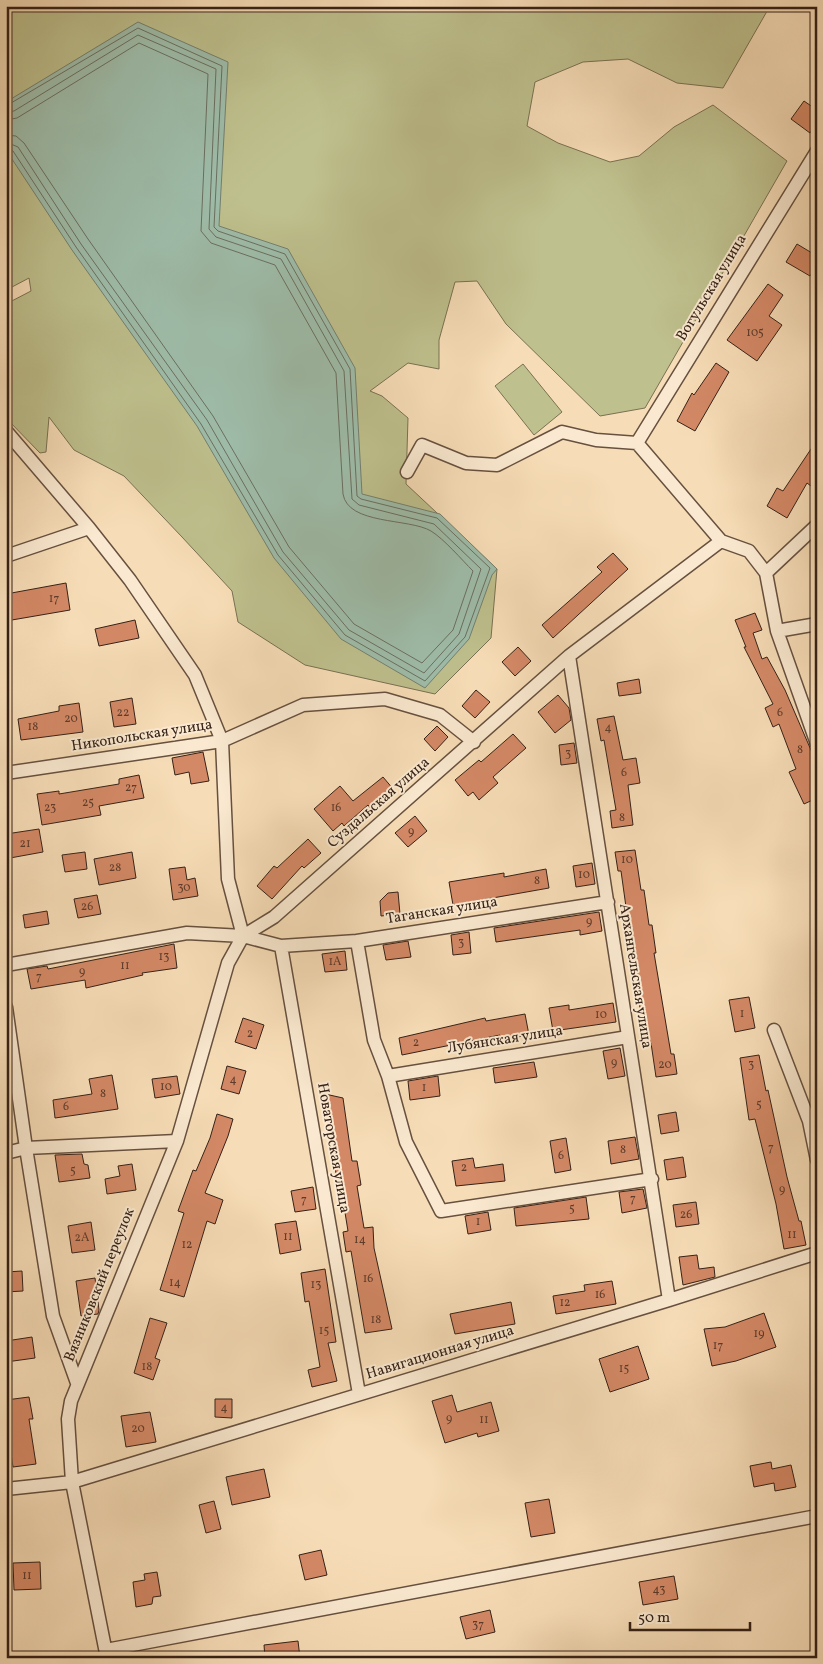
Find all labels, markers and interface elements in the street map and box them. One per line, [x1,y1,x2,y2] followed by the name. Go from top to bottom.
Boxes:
[672,231,752,345] street label: Вогульская улица
[746,325,764,341] house number: 105
[49,591,59,607] house number: 17
[117,705,129,721] house number: 22
[777,705,783,721] house number: 6
[64,711,78,727] house number: 20
[70,714,214,758] street label: Никопольская улица
[28,719,38,735] house number: 18
[604,720,612,736] house number: 4
[797,742,803,758] house number: 8
[565,746,571,762] house number: 3
[323,753,435,853] street label: Суздальская улица
[621,765,627,781] house number: 6
[125,780,137,796] house number: 27
[82,795,94,811] house number: 25
[44,800,56,816] house number: 23
[331,800,341,816] house number: 16
[619,810,625,826] house number: 8
[408,824,414,840] house number: 9
[19,836,31,852] house number: 21
[621,852,633,868] house number: 10
[109,860,121,876] house number: 28
[578,867,590,883] house number: 10
[534,873,540,889] house number: 8
[177,880,191,896] house number: 30
[385,892,499,930] street label: Таганская улица
[81,899,93,915] house number: 26
[613,902,657,1050] street label: Архангельская улица
[586,914,592,930] house number: 9
[458,935,464,951] house number: 3
[159,949,169,965] house number: 13
[328,954,342,970] house number: 1А
[120,958,130,974] house number: 11
[79,964,85,980] house number: 9
[36,969,42,985] house number: 7
[740,1006,744,1022] house number: 1
[595,1007,607,1023] house number: 10
[446,1020,564,1060] street label: Лубянская улица
[247,1026,253,1042] house number: 2
[413,1035,419,1051] house number: 2
[611,1055,617,1071] house number: 9
[658,1057,672,1073] house number: 20
[748,1057,754,1073] house number: 3
[229,1072,237,1088] house number: 4
[160,1079,172,1095] house number: 10
[422,1080,426,1096] house number: 1
[311,1081,355,1215] street label: Новаторская улица
[100,1086,106,1102] house number: 8
[756,1097,762,1113] house number: 5
[63,1099,69,1115] house number: 6
[768,1140,774,1156] house number: 7
[620,1142,626,1158] house number: 8
[558,1148,564,1164] house number: 6
[461,1160,467,1176] house number: 2
[70,1163,76,1179] house number: 5
[779,1182,785,1198] house number: 9
[630,1191,636,1207] house number: 7
[301,1192,307,1208] house number: 7
[569,1201,575,1217] house number: 5
[59,1205,141,1365] street label: Вязниковский переулок
[680,1207,692,1223] house number: 26
[476,1214,480,1230] house number: 1
[787,1227,797,1243] house number: 11
[283,1229,293,1245] house number: 11
[75,1230,90,1246] house number: 2А
[354,1232,366,1248] house number: 14
[181,1237,193,1253] house number: 12
[363,1271,373,1287] house number: 16
[169,1275,181,1291] house number: 14
[311,1277,321,1293] house number: 13
[595,1287,605,1303] house number: 16
[559,1295,571,1311] house number: 12
[371,1312,381,1328] house number: 18
[363,1320,517,1386] street label: Навигационная улица
[319,1323,329,1339] house number: 15
[754,1326,764,1342] house number: 19
[713,1338,723,1354] house number: 17
[142,1359,152,1375] house number: 18
[619,1361,629,1377] house number: 15
[220,1400,228,1416] house number: 4
[446,1411,452,1427] house number: 9
[479,1412,489,1428] house number: 11
[131,1421,145,1437] house number: 20
[22,1568,32,1584] house number: 11
[653,1582,665,1598] house number: 43
[630,1599,750,1631] scale bar
[638,1608,670,1629] text: 50 m
[472,1617,484,1633] house number: 37

